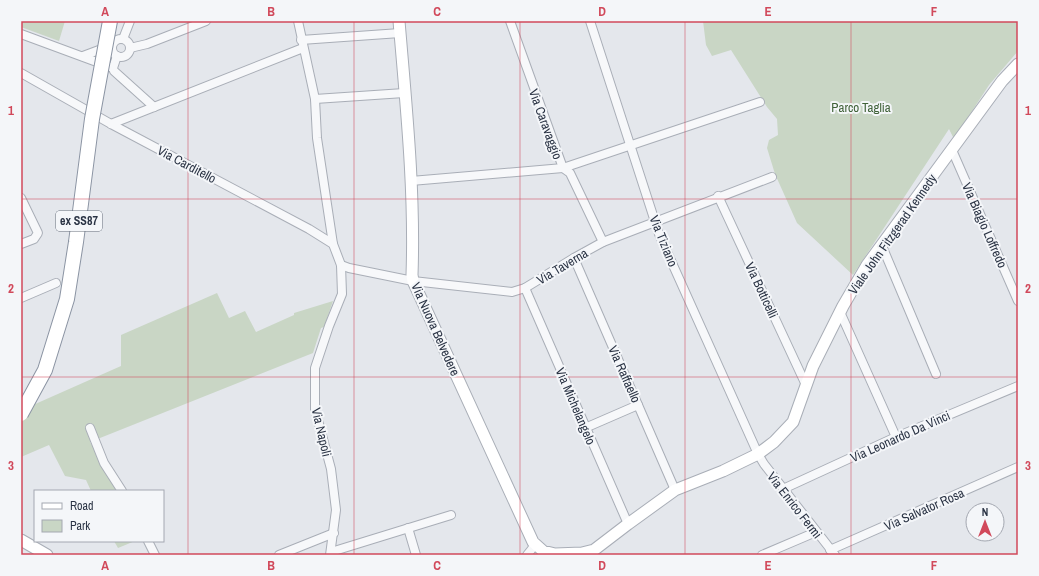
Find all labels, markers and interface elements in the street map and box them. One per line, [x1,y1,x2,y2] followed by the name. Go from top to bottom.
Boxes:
[101,3,109,20] text: A
[267,3,275,20] text: B
[433,3,441,20] text: C
[598,3,606,20] text: D
[764,3,772,20] text: E
[931,3,938,20] text: F
[525,87,566,162] street label: Via Caravaggio
[831,99,891,116] park label: Parco Taglia
[8,102,14,119] text: 1
[1025,102,1031,119] text: 1
[154,142,219,187] street label: Via Carditello
[844,170,941,298] street label: Viale John Fitzgerad Kennedy
[958,180,1011,271] street label: Via Biagio Loffredo
[56,211,102,231] road number: ex SS87
[646,213,682,269] street label: Via Tiziano
[534,244,591,288] street label: Via Taverna
[741,260,782,321] street label: Via Botticelli
[8,280,14,297] text: 2
[407,280,464,379] street label: Via Nuova Belvedere
[1025,280,1031,297] text: 2
[604,343,645,405] street label: Via Raffaello
[552,365,599,447] street label: Via Michelangelo
[308,406,335,458] street label: Via Napoli
[848,407,953,466] street label: Via Leonardo Da Vinci
[8,457,14,474] text: 3
[1025,457,1031,474] text: 3
[763,469,826,542] street label: Via Enrico Fermi
[882,484,967,535] street label: Via Salvator Rosa
[34,490,164,542] legend
[70,498,94,514] text: Road
[965,502,1005,542] north arrow
[982,505,988,519] text: N
[70,518,90,534] text: Park
[101,557,109,574] text: A
[267,557,275,574] text: B
[433,557,441,574] text: C
[598,557,606,574] text: D
[764,557,772,574] text: E
[931,557,938,574] text: F

